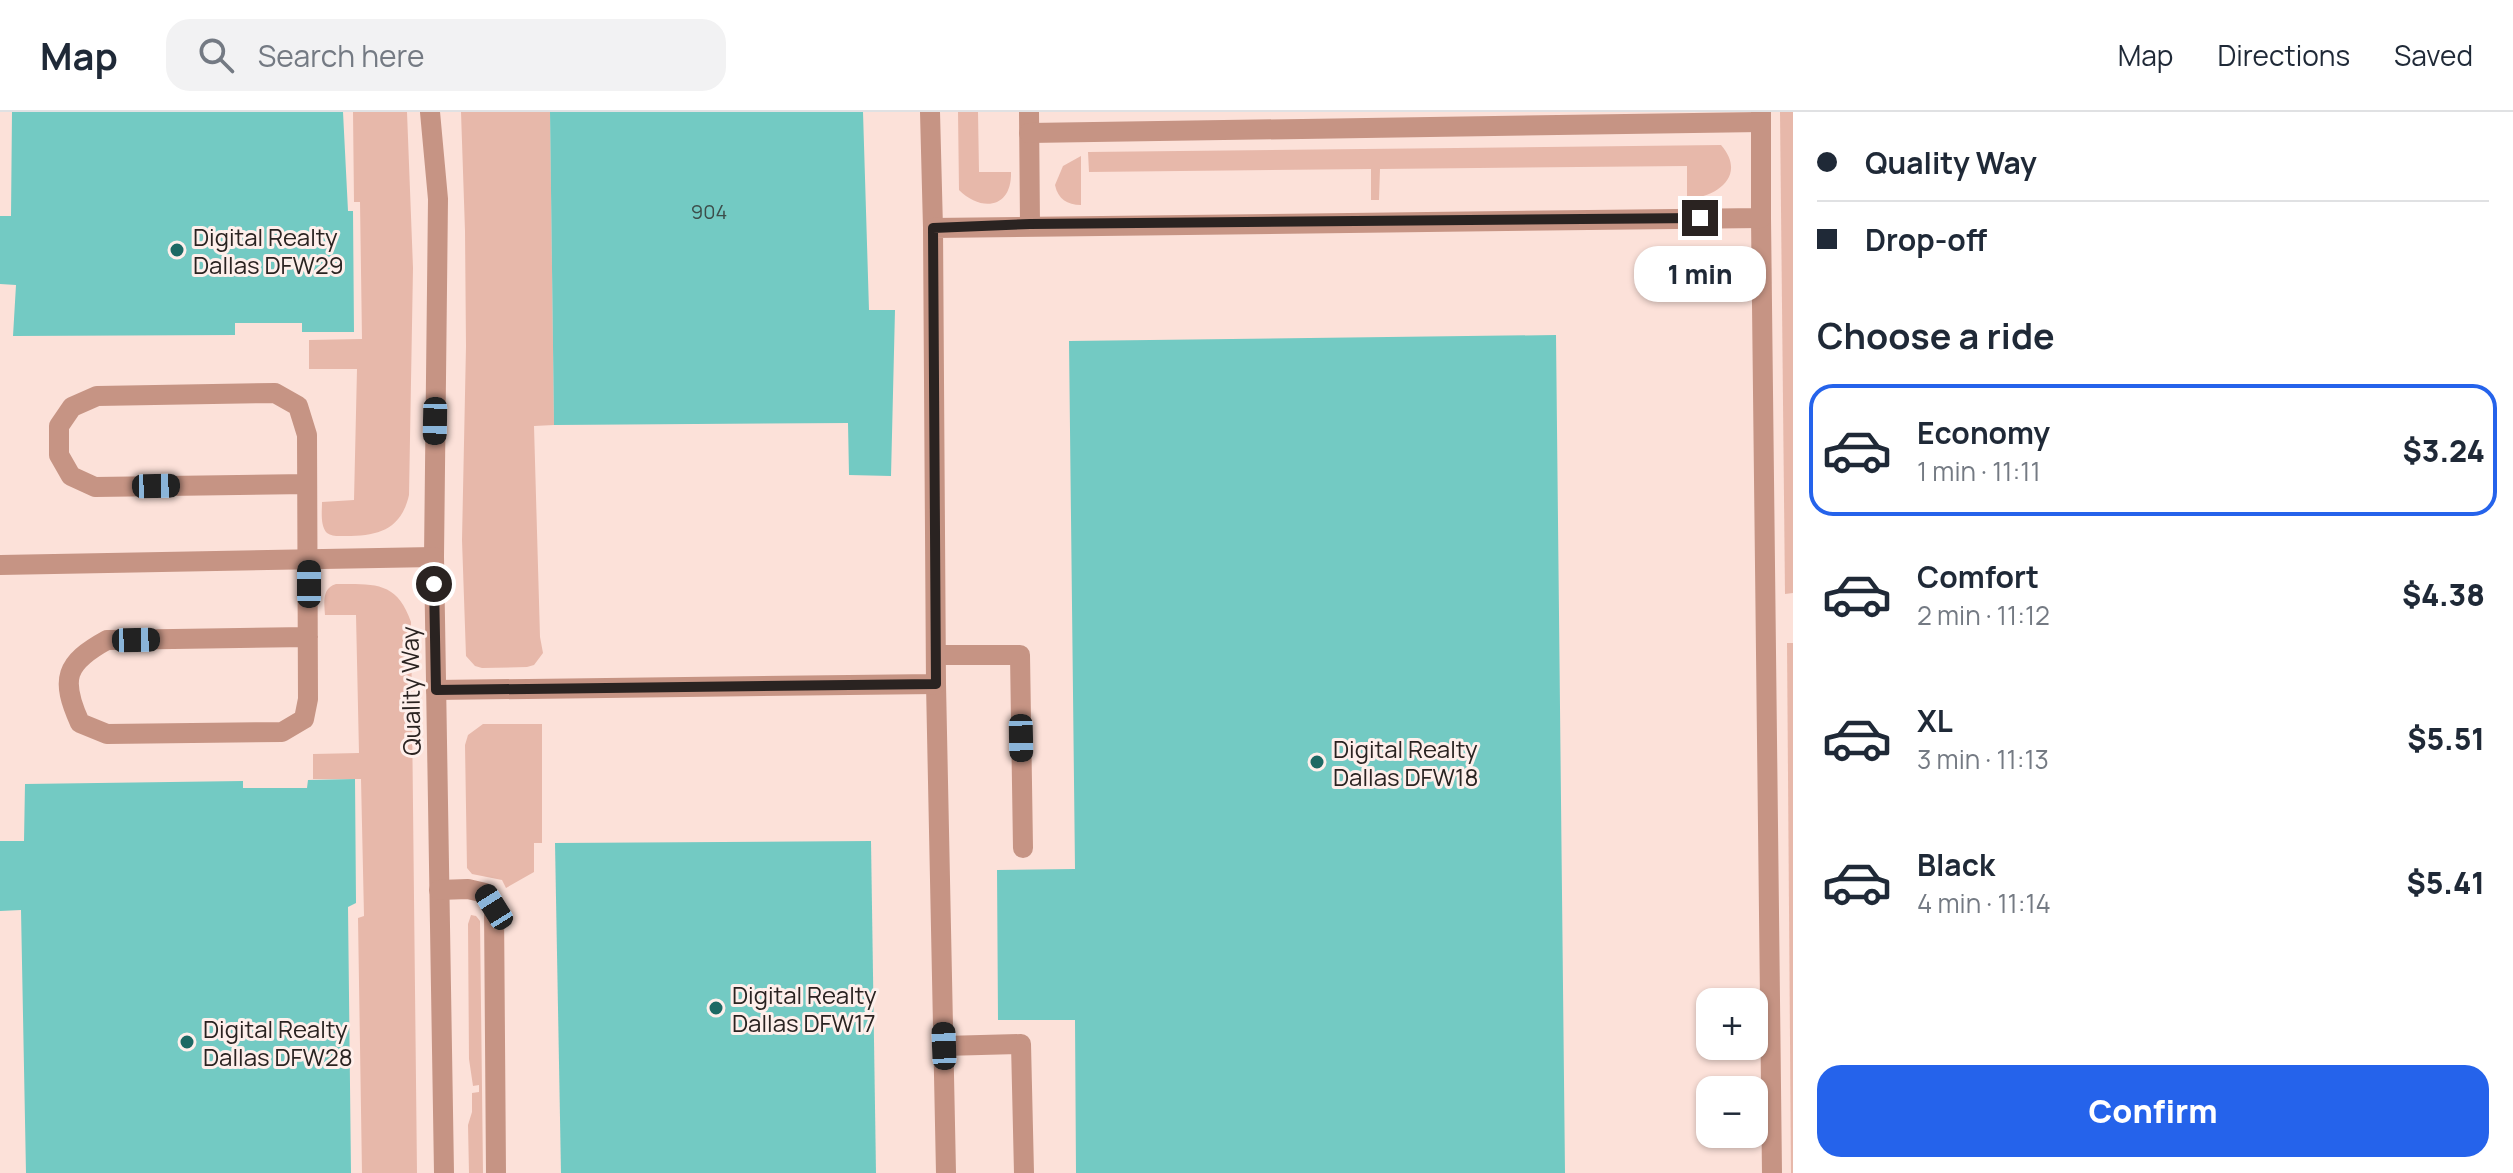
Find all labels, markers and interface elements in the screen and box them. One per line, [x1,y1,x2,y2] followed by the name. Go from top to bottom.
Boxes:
[166,19,726,91] search box
[40,29,118,81] text: Map
[194,33,238,77] icon: search
[258,35,425,76] text: Search here
[2118,36,2173,74] text: Map
[2217,36,2350,74] text: Directions
[2394,36,2473,74] text: Saved
[1865,142,2037,183] text: Quality Way
[691,198,727,225] house number: 904
[1682,200,1718,236] route end
[1865,219,1987,260] text: Drop-off
[193,220,344,281] place label: Digital Realty Dallas DFW29
[168,241,186,259] marker: Digital Realty Dallas DFW29
[1634,246,1766,302] callout: 1 min
[1667,256,1733,292] text: 1 min
[1817,311,2055,360] text: Choose a ride
[423,397,447,445] car
[1917,412,2050,453] text: Economy
[1821,414,1893,486] icon: car
[2402,430,2485,471] text: $3.24
[1917,453,2041,489] text: 1 min · 11:11
[132,474,180,498] car
[1917,556,2039,597] text: Comfort
[1821,558,1893,630] icon: car
[297,560,321,608] car
[416,566,452,602] route start
[2402,574,2485,615] text: $4.38
[1917,597,2050,633] text: 2 min · 11:12
[392,626,428,756] street label: Quality Way
[112,628,160,652] car
[1917,700,1953,741] text: XL
[1821,702,1893,774] icon: car
[1009,714,1033,762] car
[2407,718,2485,759] text: $5.51
[1333,732,1478,793] place label: Digital Realty Dallas DFW18
[1917,741,2049,777] text: 3 min · 11:13
[1308,753,1326,771] marker: Digital Realty Dallas DFW18
[1917,844,1995,885] text: Black
[1821,846,1893,918] icon: car
[2406,862,2485,903] text: $5.41
[471,880,517,934] car
[1917,885,2051,921] text: 4 min · 11:14
[732,978,877,1039] place label: Digital Realty Dallas DFW17
[1696,988,1768,1148] map controls
[1696,988,1768,1060] button: +
[707,999,725,1017] marker: Digital Realty Dallas DFW17
[203,1012,353,1073] place label: Digital Realty Dallas DFW28
[931,1022,957,1070] car
[178,1033,196,1051] marker: Digital Realty Dallas DFW28
[1817,1065,2489,1157] button: Confirm
[1696,1076,1768,1148] button: −

